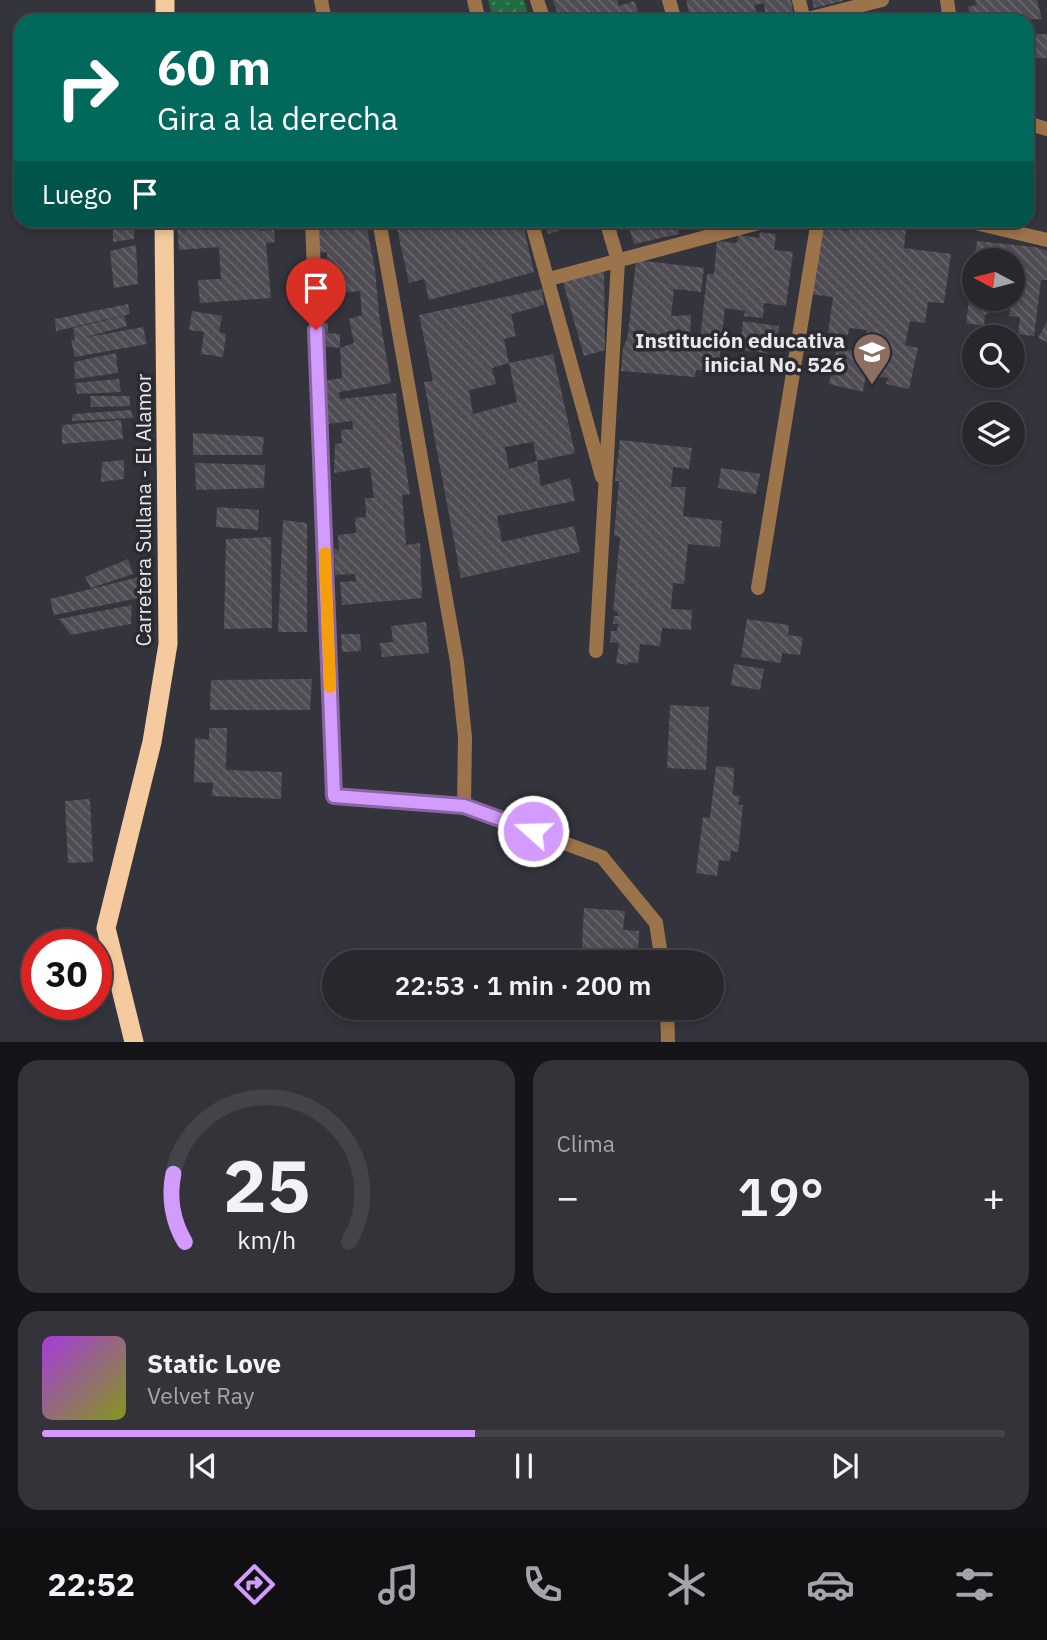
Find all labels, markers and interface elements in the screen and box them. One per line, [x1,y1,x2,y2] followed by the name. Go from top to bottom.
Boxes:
[157,35,271,98] text: 60 m
[42,42,133,133] icon: right
[157,97,398,139] text: Gira a la derecha
[126,175,164,213] icon: arrive
[42,177,112,211] text: Luego
[962,248,1026,312] north arrow
[962,248,1025,465] map controls
[286,258,346,330] pin
[297,269,335,307] icon: arrive
[962,325,1025,388] button: search
[635,326,845,378] place label: Institución educativa inicial No. 526
[851,331,893,386] school or university icon: Institución educativa inicial No. 526
[129,373,157,646] street label: Carretera Sullana - El Alamor
[962,402,1025,465] button: layers
[496,794,570,868] position arrow
[21,929,112,1020] speed limit sign: 30
[395,968,651,1002] text: 22:53 · 1 min · 200 m
[557,1128,615,1158] text: Clima
[223,1138,310,1233] text: 25
[737,1163,824,1230] text: 19°
[557,1172,579,1221] text: −
[982,1172,1005,1221] text: +
[237,1223,296,1256] text: km/h
[147,1346,281,1380] text: Static Love
[147,1380,254,1410] text: Velvet Ray
[184,1447,222,1485] icon: previous
[505,1447,543,1485] icon: pause
[826,1447,864,1485] icon: next
[230,1560,279,1609] icon: directions
[374,1560,423,1609] icon: music
[518,1560,567,1609] icon: phone
[662,1560,711,1609] icon: climate
[806,1560,855,1609] icon: car
[950,1560,999,1609] icon: filters
[48,1563,135,1605] text: 22:52

